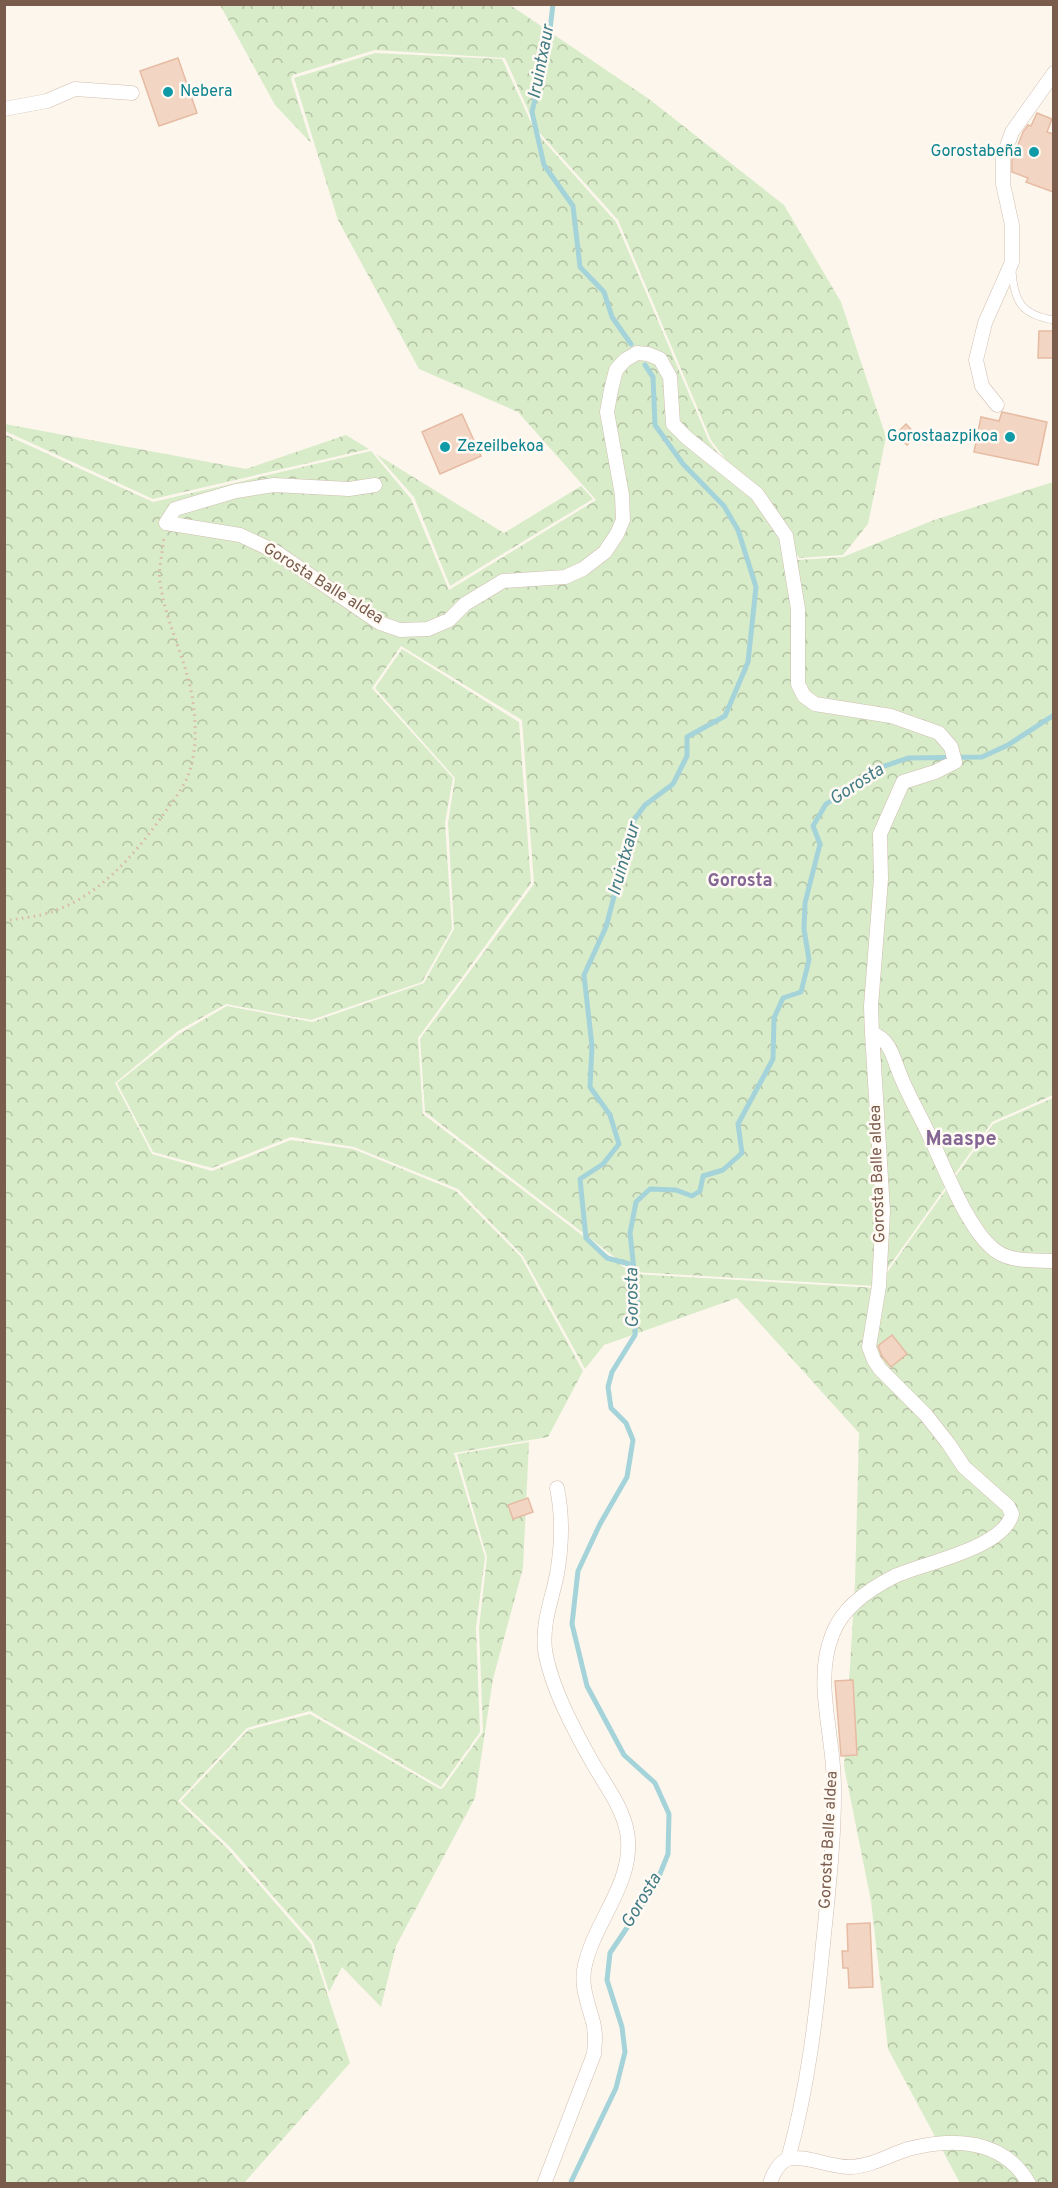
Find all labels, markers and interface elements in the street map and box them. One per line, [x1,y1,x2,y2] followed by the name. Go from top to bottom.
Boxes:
[524,21,561,101] water label: Iruintxaur
[180,82,232,102] place label: Nebera
[161,85,175,99] marker: Nebera
[930,142,1022,162] place label: Gorostabeña
[1027,145,1041,159] marker: Gorostabeña
[887,427,998,447] place label: Gorostaazpikoa
[1003,430,1017,444] marker: Gorostaazpikoa
[457,437,544,457] place label: Zezeilbekoa
[438,440,452,454] marker: Zezeilbekoa
[259,539,387,629] street label: Gorosta Balle aldea
[825,759,889,811] water label: Gorosta
[604,818,647,898] water label: Iruintxaur
[708,870,772,893] district label: Gorosta
[866,1105,890,1243] street label: Gorosta Balle aldea
[925,1127,997,1153] district label: Maaspe
[621,1267,645,1328] water label: Gorosta
[815,1770,843,1910] street label: Gorosta Balle aldea
[617,1869,668,1933] water label: Gorosta

